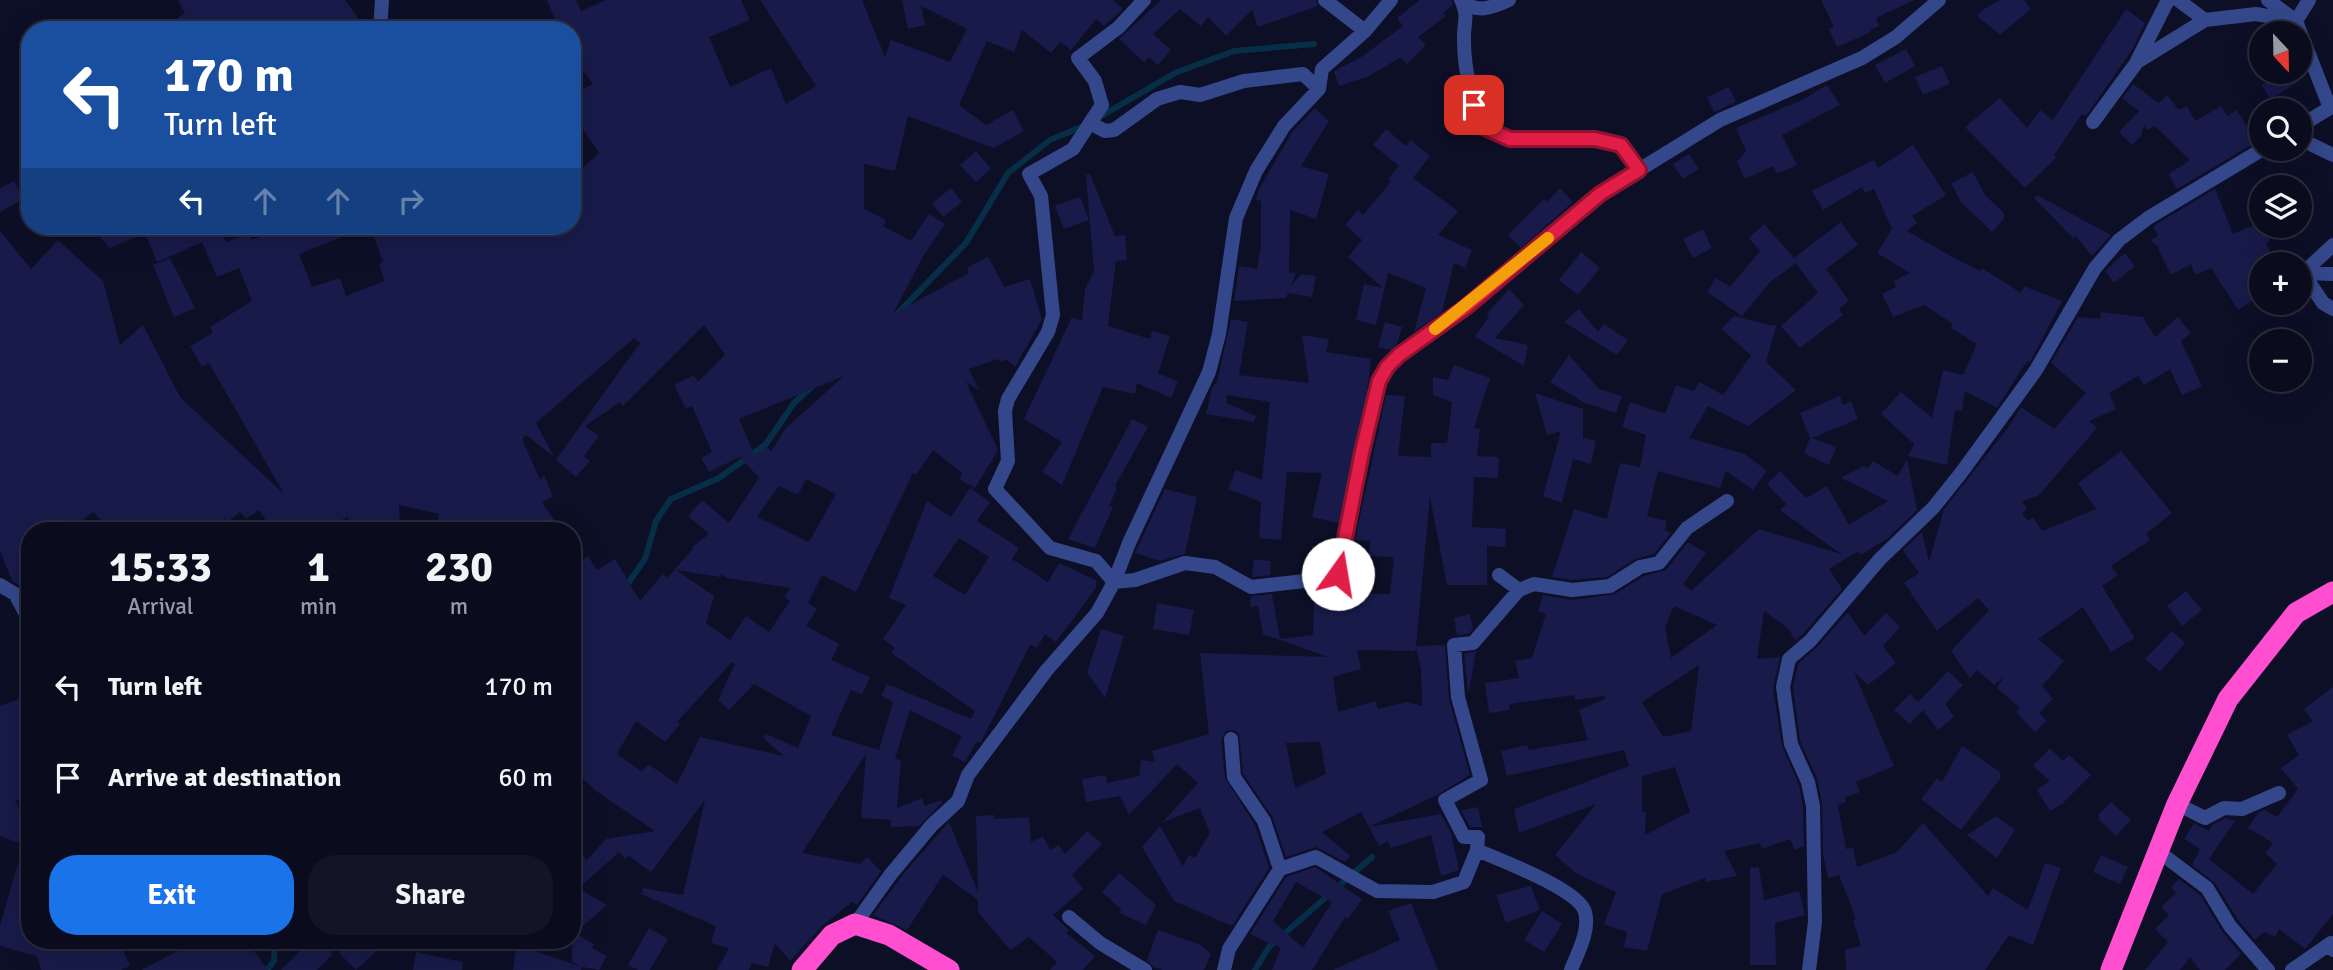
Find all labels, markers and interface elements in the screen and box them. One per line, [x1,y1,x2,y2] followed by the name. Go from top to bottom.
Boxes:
[2249,21,2312,84] north arrow
[2249,21,2312,392] map controls
[164,45,294,105] text: 170 m
[49,49,140,140] icon: left
[1444,75,1504,135] pin
[1455,86,1493,124] icon: arrive
[2249,98,2312,161] button: search
[164,105,277,144] text: Turn left
[2249,175,2312,238] button: layers
[173,182,211,220] icon: left
[246,182,284,220] icon: ahead
[319,182,357,220] icon: ahead
[392,182,430,220] icon: right
[2249,252,2312,315] button: +
[2249,329,2312,392] button: −
[1301,537,1375,611] position arrow
[109,542,212,593] text: 15:33
[307,542,330,593] text: 1
[425,542,493,593] text: 230
[127,592,194,621] text: Arrival
[300,592,337,621] text: min
[450,592,468,621] text: m
[49,668,87,706] icon: left
[108,671,202,703] text: Turn left
[484,671,553,703] text: 170 m
[49,759,87,797] icon: arrive
[108,762,341,794] text: Arrive at destination
[498,762,553,794] text: 60 m
[49,855,294,935] button: Exit
[308,855,553,935] button: Share

